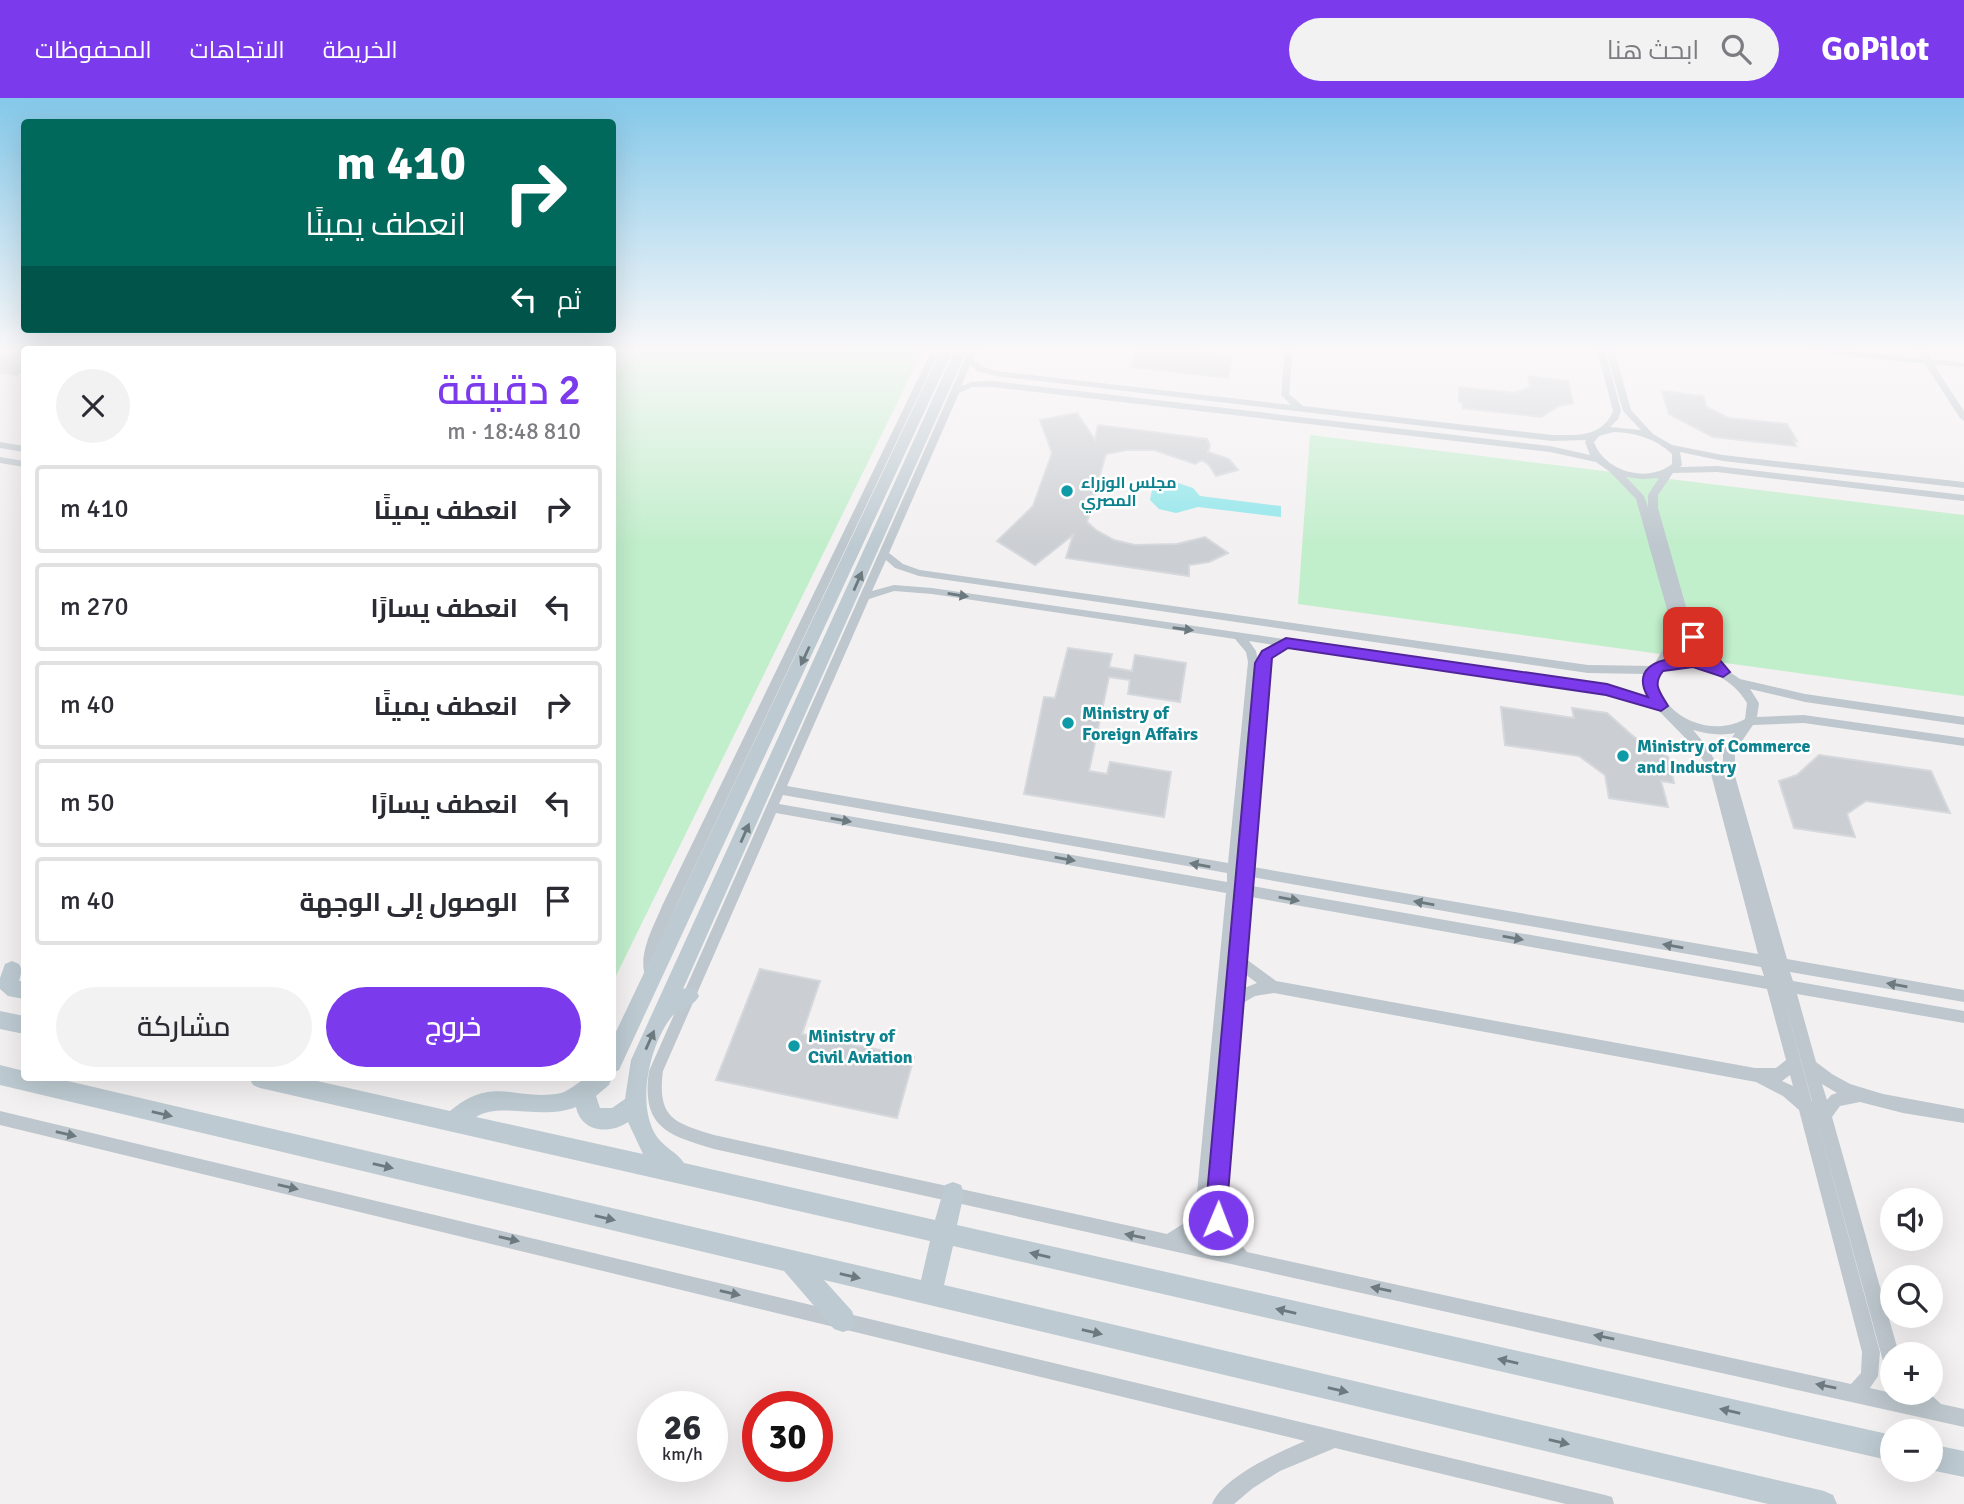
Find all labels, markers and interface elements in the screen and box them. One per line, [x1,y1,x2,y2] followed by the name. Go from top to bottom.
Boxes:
[1289,18,1779,81] search box
[1821,29,1929,70] text: GoPilot
[1717,30,1755,68] icon: search
[35,35,152,65] text: المحفوظات
[190,35,285,65] text: الاتجاهات
[323,35,398,65] text: الخريطة
[1607,35,1699,67] text: ابحث هنا
[336,133,466,193] text: 410 m
[490,147,581,238] icon: right
[305,205,466,244] text: انعطف يمينًا
[505,280,543,318] icon: left
[557,285,581,317] text: ثم
[437,365,581,416] text: 2 دقيقة
[56,369,130,443] button: close
[447,417,581,446] text: 810 m · 18:48
[1081,473,1176,513] place label: مجلس الوزراء المصري
[1059,483,1075,499] marker: مجلس الوزراء المصري
[539,490,577,528] icon: right
[60,493,129,525] text: 410 m
[374,495,518,527] text: انعطف يمينًا
[852,571,864,591] one-way arrow
[539,588,577,626] icon: left
[947,590,969,601] one-way arrow
[60,591,129,623] text: 270 m
[370,593,518,625] text: انعطف يسارًا
[1663,607,1723,667] pin
[1674,618,1712,656] icon: arrive
[1172,623,1194,634] one-way arrow
[800,646,811,666] one-way arrow
[539,686,577,724] icon: right
[60,689,115,721] text: 40 m
[374,691,518,723] text: انعطف يمينًا
[1082,702,1198,745] place label: Ministry of Foreign Affairs
[1060,715,1076,731] marker: Ministry of Foreign Affairs
[1637,735,1810,778] place label: Ministry of Commerce and Industry
[1615,748,1631,764] marker: Ministry of Commerce and Industry
[539,784,577,822] icon: left
[60,787,115,819] text: 50 m
[370,789,518,821] text: انعطف يسارًا
[830,814,852,825] one-way arrow
[739,823,751,843] one-way arrow
[1054,854,1076,865] one-way arrow
[1189,859,1211,870] one-way arrow
[539,882,577,920] icon: arrive
[60,885,115,917] text: 40 m
[299,887,518,919] text: الوصول إلى الوجهة
[1278,893,1300,904] one-way arrow
[1413,897,1435,908] one-way arrow
[1502,933,1524,944] one-way arrow
[1662,940,1684,951] one-way arrow
[1886,979,1908,990] one-way arrow
[56,987,312,1067] button: مشاركة
[326,987,581,1067] button: خروج
[808,1025,913,1068] place label: Ministry of Civil Aviation
[644,1030,656,1050] one-way arrow
[786,1038,802,1054] marker: Ministry of Civil Aviation
[151,1108,173,1119] one-way arrow
[55,1128,77,1139] one-way arrow
[372,1161,394,1172] one-way arrow
[277,1181,299,1192] one-way arrow
[1181,1183,1255,1257] position arrow
[1880,1188,1943,1482] map controls
[1880,1188,1943,1251] button: sound
[594,1213,616,1224] one-way arrow
[1124,1230,1146,1241] one-way arrow
[498,1234,520,1245] one-way arrow
[1029,1249,1051,1260] one-way arrow
[1880,1265,1943,1328] button: search
[839,1271,861,1282] one-way arrow
[1370,1283,1392,1294] one-way arrow
[719,1288,741,1299] one-way arrow
[1275,1305,1297,1316] one-way arrow
[1081,1327,1103,1338] one-way arrow
[1593,1332,1615,1343] one-way arrow
[1880,1342,1943,1405] button: +
[1497,1355,1519,1366] one-way arrow
[1815,1381,1837,1392] one-way arrow
[1327,1385,1349,1396] one-way arrow
[742,1391,833,1482] speed limit sign: 30
[664,1406,701,1449] text: 26
[1719,1406,1741,1417] one-way arrow
[1880,1419,1943,1482] button: −
[1548,1437,1570,1448] one-way arrow
[662,1443,703,1465] text: km/h

